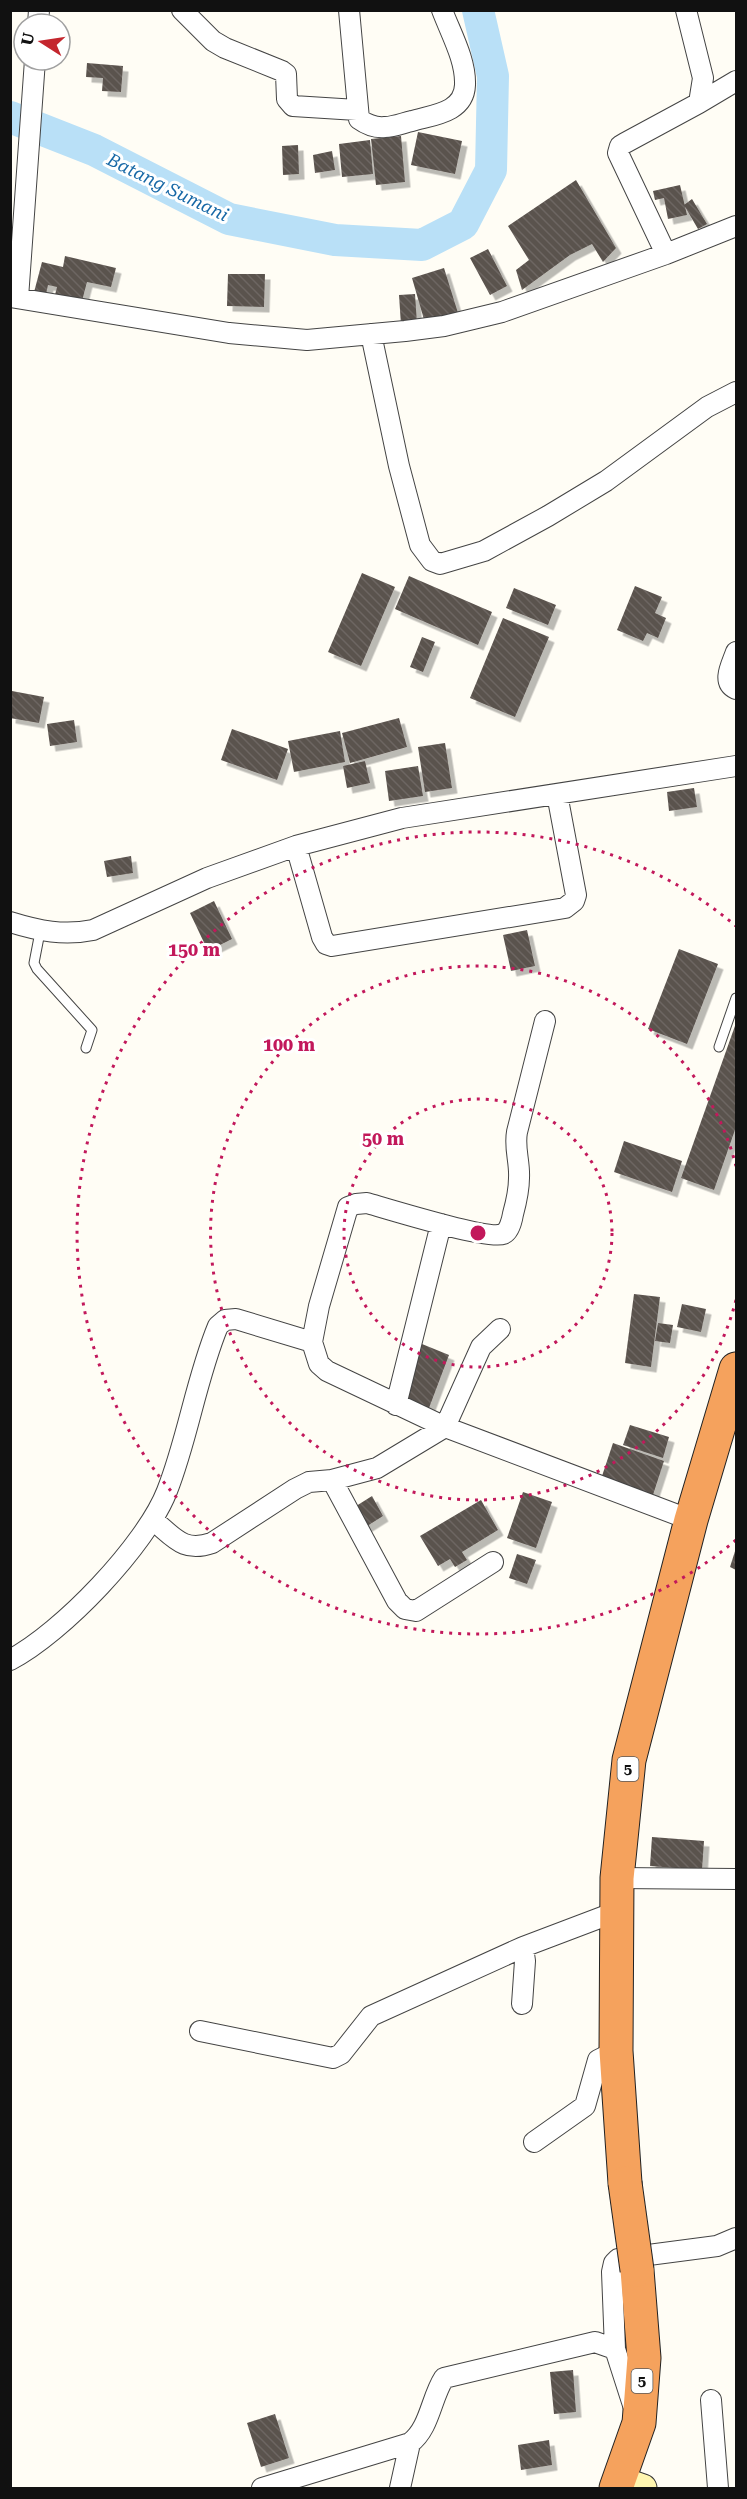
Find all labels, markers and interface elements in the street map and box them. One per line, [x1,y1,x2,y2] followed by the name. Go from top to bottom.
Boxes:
[12,12,72,72] north arrow
[17,31,38,47] text: U
[103,148,232,226] water label: Batang Sumani
[168,939,221,960] text: 150 m
[263,1034,316,1055] text: 100 m
[362,1128,405,1149] text: 50 m
[468,1223,488,1243] centre of rings
[618,1757,638,1781] road number: 5
[632,2369,652,2393] road number: 5

